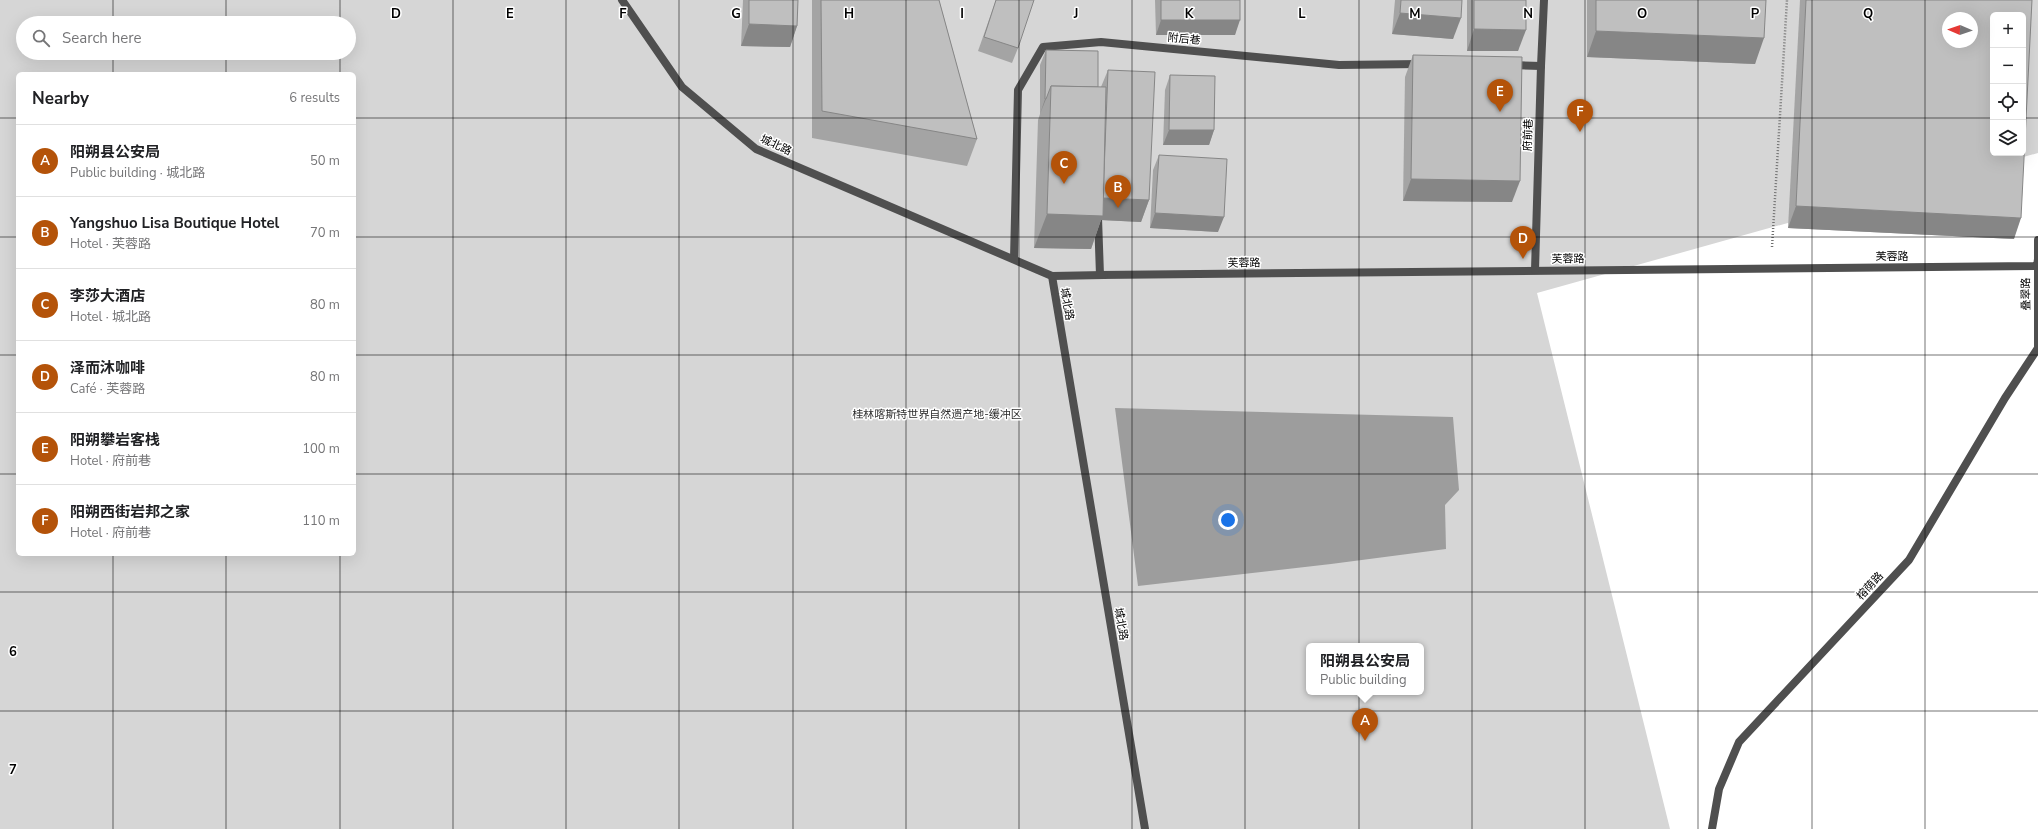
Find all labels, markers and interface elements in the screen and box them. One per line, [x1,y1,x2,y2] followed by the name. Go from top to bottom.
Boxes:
[391,5,401,23] text: D
[506,5,514,23] text: E
[619,5,627,23] text: F
[731,5,741,23] text: G
[844,5,854,23] text: H
[960,5,964,23] text: I
[1073,5,1078,23] text: J
[1185,5,1194,23] text: K
[1298,5,1306,23] text: L
[1409,5,1421,23] text: M
[1523,5,1533,23] text: N
[1637,5,1647,23] text: O
[1751,5,1760,23] text: P
[1863,5,1873,23] text: Q
[1942,12,1978,48] north arrow
[1990,12,2026,156] map controls
[1990,12,2026,48] button: +
[16,16,356,60] search box
[30,27,52,49] icon: search
[62,28,142,48] text: Search here
[1167,30,1201,48] street label: 附后巷
[1990,48,2026,84] button: −
[1487,79,1513,112] pin: E
[1990,84,2026,120] button: locate
[32,87,89,110] text: Nearby
[289,89,340,107] text: 6 results
[1567,99,1593,132] pin: F
[1520,118,1536,152] street label: 府前巷
[1990,120,2026,156] button: layers
[758,131,794,159] street label: 城北路
[70,142,160,162] text: 阳朔县公安局
[1051,151,1077,184] pin: C
[40,152,50,170] text: A
[310,152,340,170] text: 50 m
[70,164,205,182] text: Public building · 城北路
[1105,175,1131,208] pin: B
[70,213,279,233] text: Yangshuo Lisa Boutique Hotel
[41,224,49,242] text: B
[310,224,340,242] text: 70 m
[1510,226,1536,259] pin: D
[70,235,151,253] text: Hotel · 芙蓉路
[1876,249,1909,264] street label: 芙蓉路
[1551,251,1585,267] street label: 芙蓉路
[1227,255,1261,271] street label: 芙蓉路
[2018,277,2034,311] street label: 叠翠路
[70,286,145,306] text: 李莎大酒店
[1057,286,1077,322] street label: 城北路
[41,296,49,314] text: C
[310,296,340,314] text: 80 m
[70,308,151,326] text: Hotel · 城北路
[70,358,145,378] text: 泽而沐咖啡
[40,368,50,386] text: D
[310,368,340,386] text: 80 m
[70,380,145,398] text: Café · 芙蓉路
[852,407,1022,422] park label: 桂林喀斯特世界自然遗产地-缓冲区
[70,430,160,450] text: 阳朔攀岩客栈
[41,440,49,458] text: E
[302,440,340,458] text: 100 m
[70,452,151,470] text: Hotel · 府前巷
[70,502,190,522] text: 阳朔西街岩邦之家
[1218,510,1238,530] your location
[41,512,49,530] text: F
[302,512,340,530] text: 110 m
[70,524,151,542] text: Hotel · 府前巷
[1853,569,1887,603] street label: 榕荫路
[1111,606,1131,642] street label: 城北路
[9,643,17,661] text: 6
[1306,643,1424,695] popup
[1320,651,1410,671] text: 阳朔县公安局
[1320,671,1407,689] text: Public building
[1352,708,1378,741] pin: A
[9,761,17,779] text: 7

